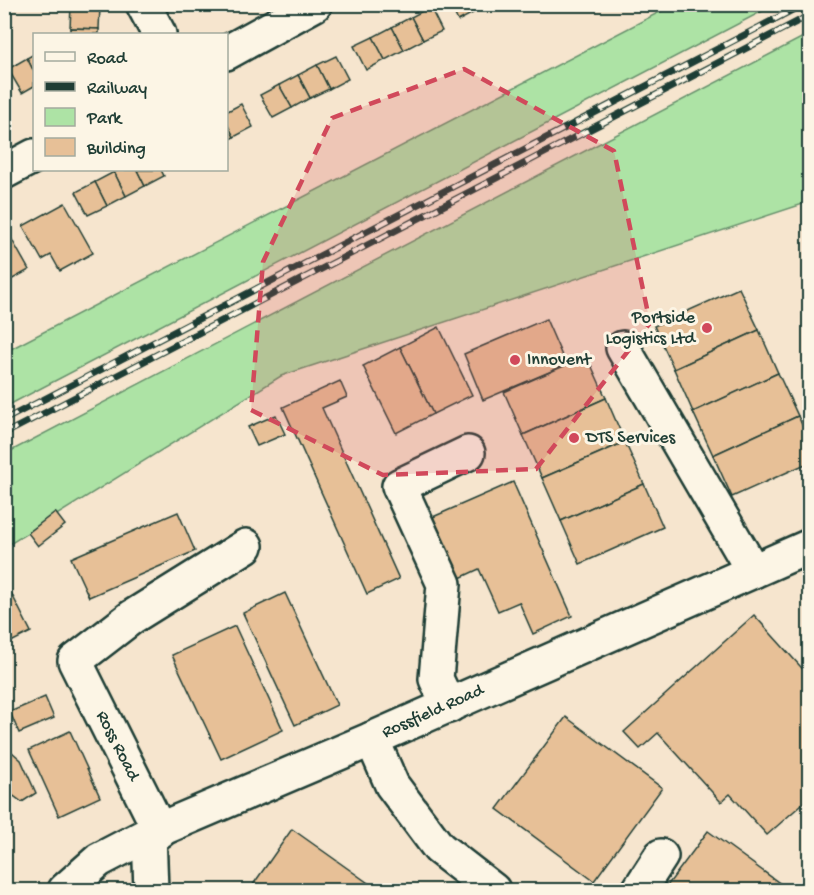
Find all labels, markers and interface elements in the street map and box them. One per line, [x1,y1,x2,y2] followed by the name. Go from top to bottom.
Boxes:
[33,33,228,171] legend
[87,49,128,70] text: Road
[87,79,147,100] text: Railway
[86,109,123,130] text: Park
[86,139,146,160] text: Building
[606,308,696,350] place label: Portside Logistics Ltd
[700,321,714,335] marker: Portside Logistics Ltd
[527,350,593,371] place label: Innovent
[508,353,522,367] marker: Innovent
[585,428,677,449] place label: DTS Services
[567,431,581,445] marker: DTS Services
[379,680,488,744] street label: Rossfield Road
[90,708,144,786] street label: Ross Road

